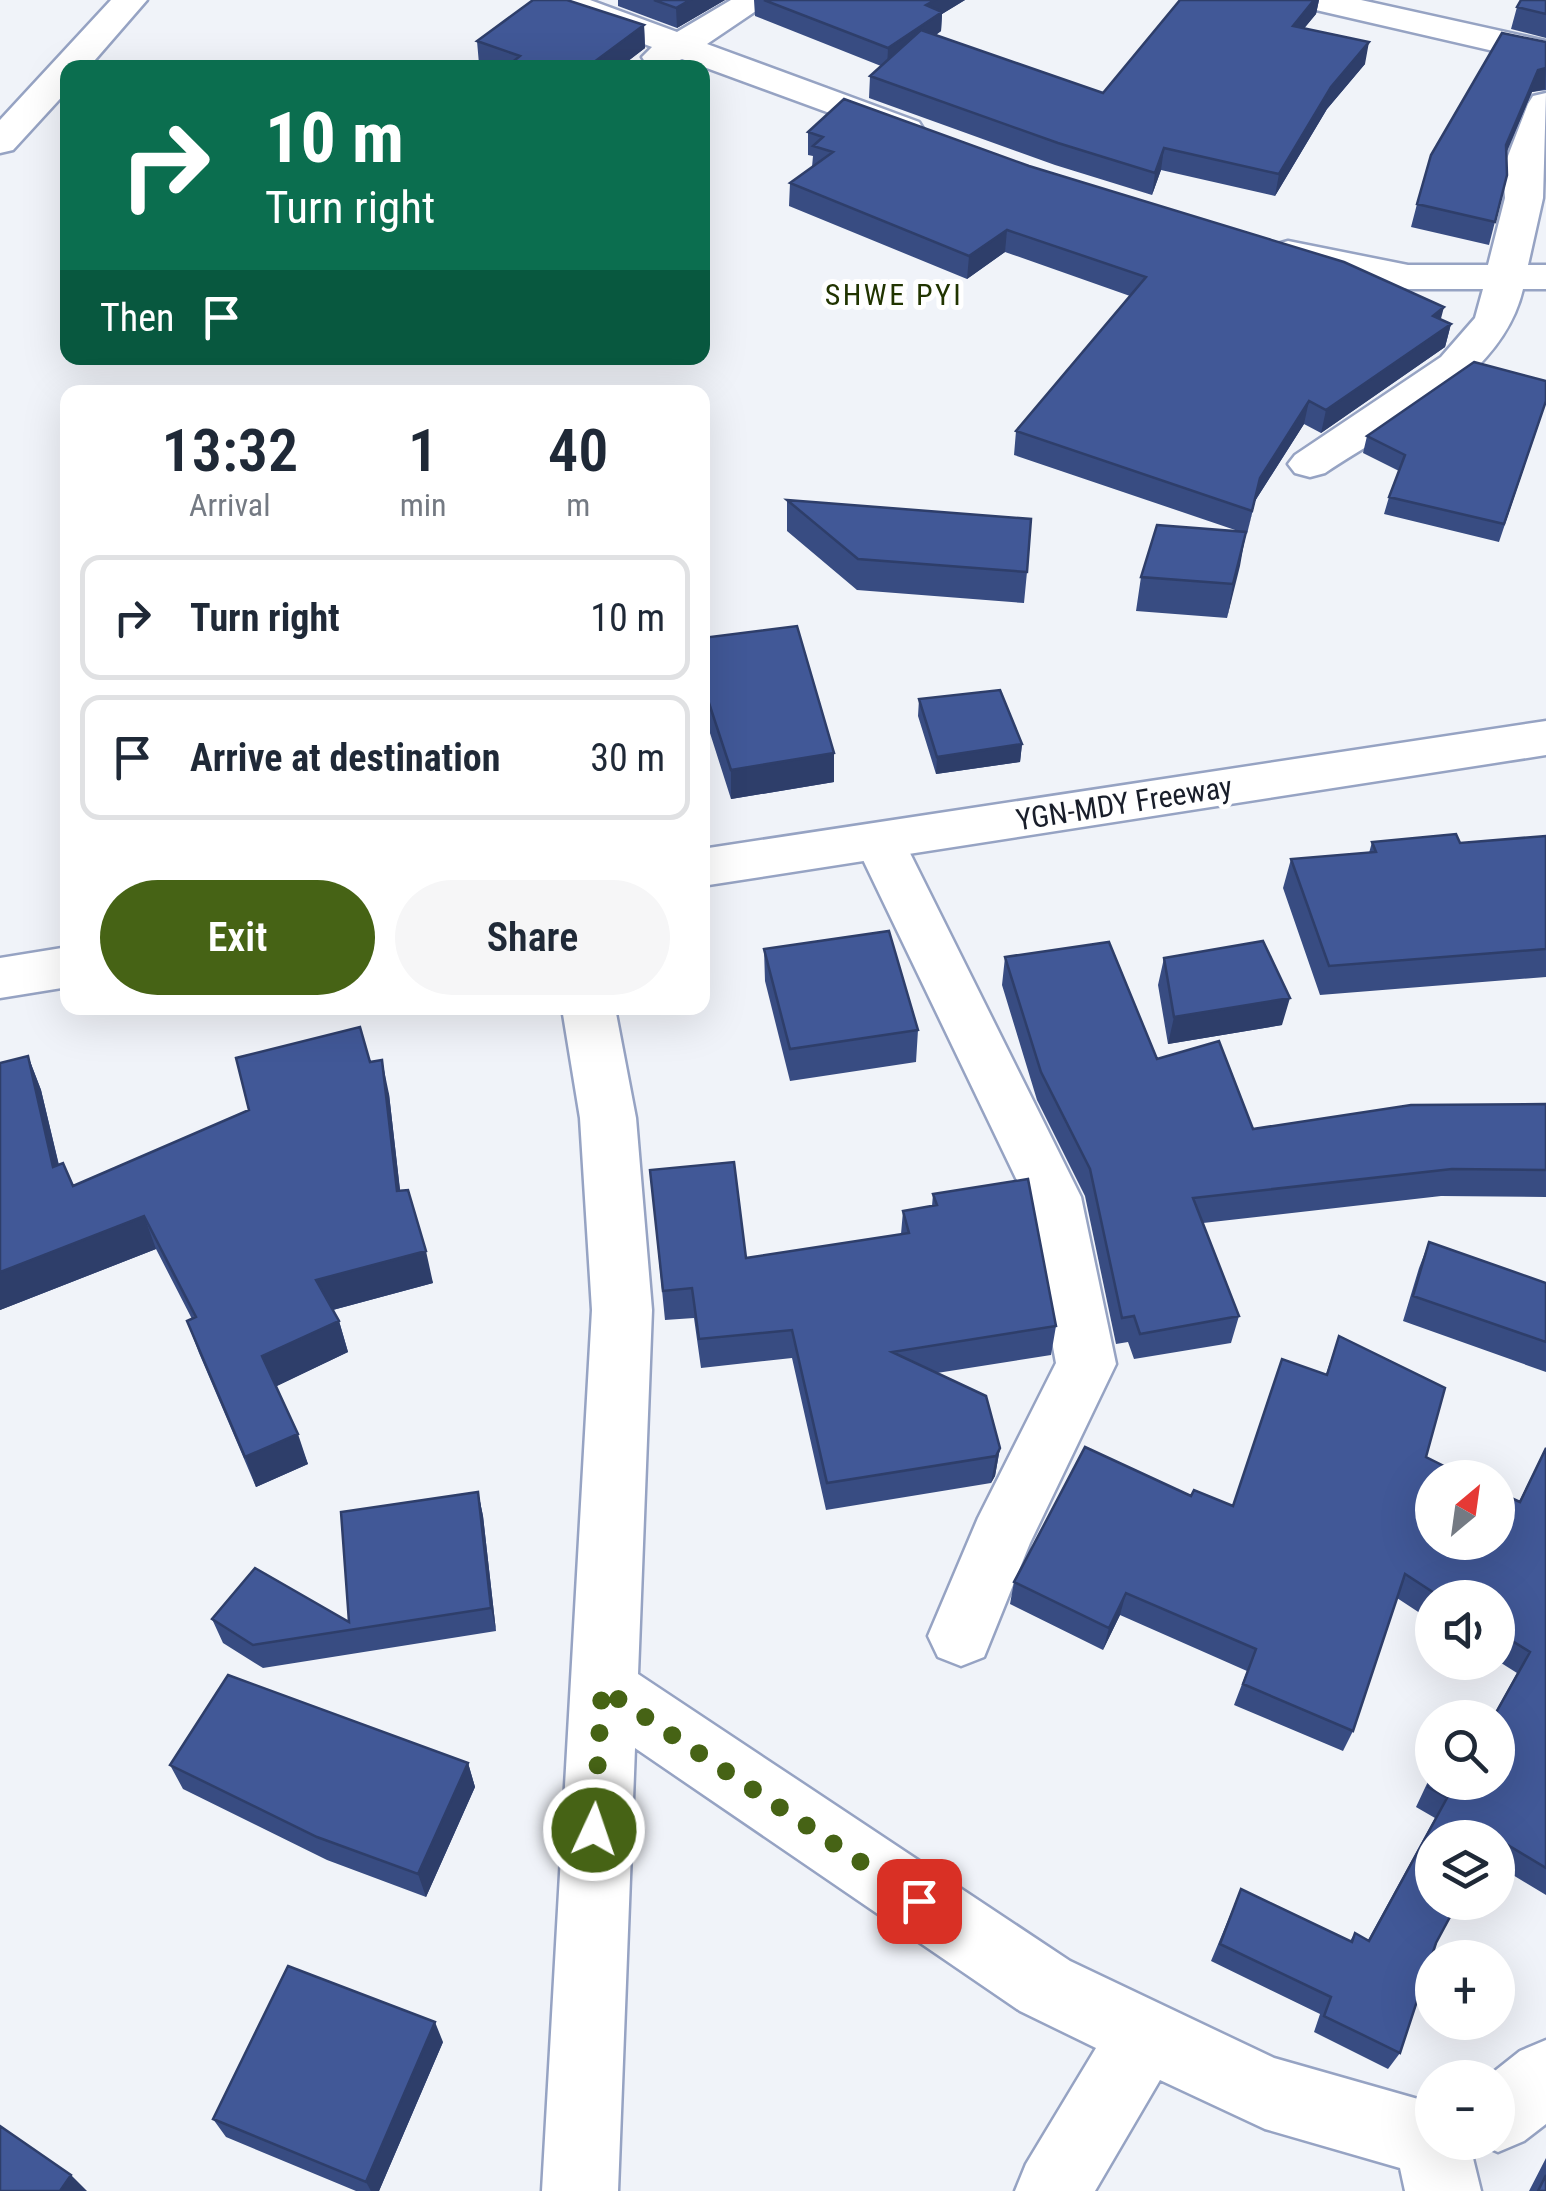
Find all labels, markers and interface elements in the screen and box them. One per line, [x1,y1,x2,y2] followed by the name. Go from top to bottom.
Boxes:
[265,97,404,179] text: 10 m
[100,100,230,230] icon: right
[265,181,435,234] text: Turn right
[825,277,963,312] district label: SHWE PYI
[194,290,249,345] icon: arrive
[100,296,174,340] text: Then
[162,415,298,486] text: 13:32
[408,415,438,486] text: 1
[548,415,608,486] text: 40
[189,486,271,524] text: Arrival
[400,486,447,524] text: min
[566,486,590,524] text: m
[105,590,160,645] icon: right
[190,596,340,640] text: Turn right
[590,596,665,640] text: 10 m
[105,730,160,785] icon: arrive
[190,736,500,780] text: Arrive at destination
[590,736,665,780] text: 30 m
[1014,769,1234,837] street label: YGN-MDY Freeway
[100,880,375,995] button: Exit
[395,880,670,995] button: Share
[1415,1460,1515,1560] north arrow
[1415,1460,1515,2160] map controls
[1415,1580,1515,1680] button: sound
[1415,1700,1515,1800] button: search
[542,1778,646,1882] position arrow
[1415,1820,1515,1920] button: layers
[877,1859,962,1944] pin
[892,1874,947,1929] icon: arrive
[1415,1940,1515,2040] button: +
[1415,2060,1515,2160] button: −

